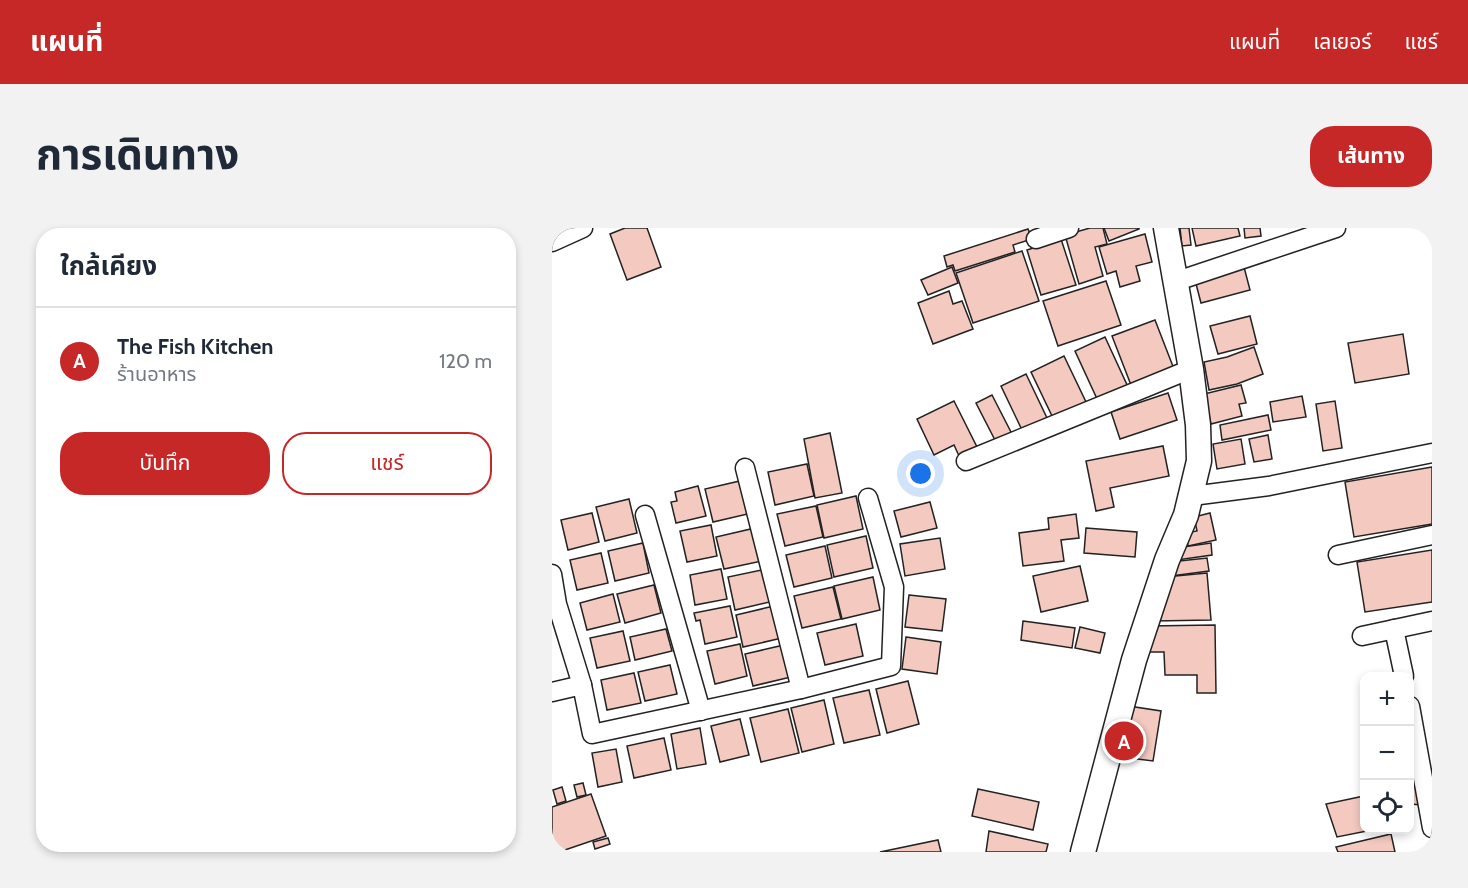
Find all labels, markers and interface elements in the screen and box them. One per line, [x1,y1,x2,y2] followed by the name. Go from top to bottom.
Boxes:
[30,24,103,58] text: แผนที่
[1229,29,1280,54] text: แผนที่
[1313,29,1372,54] text: เลเยอร์
[1405,29,1438,54] text: แชร์
[1310,126,1432,187] button: เส้นทาง
[36,128,239,180] text: การเดินทาง
[60,250,157,282] text: ใกล้เคียง
[117,333,273,360] text: The Fish Kitchen
[73,349,86,373] text: A
[439,349,492,373] text: 120 m
[117,362,196,386] text: ร้านอาหาร
[60,432,270,495] button: บันทึก
[282,432,492,495] button: แชร์
[906,459,935,488] your location
[1360,672,1414,834] map controls
[1360,672,1414,726] button: +
[1104,718,1144,764] pin: A
[1360,726,1414,780] button: −
[1360,780,1414,834] button: locate

